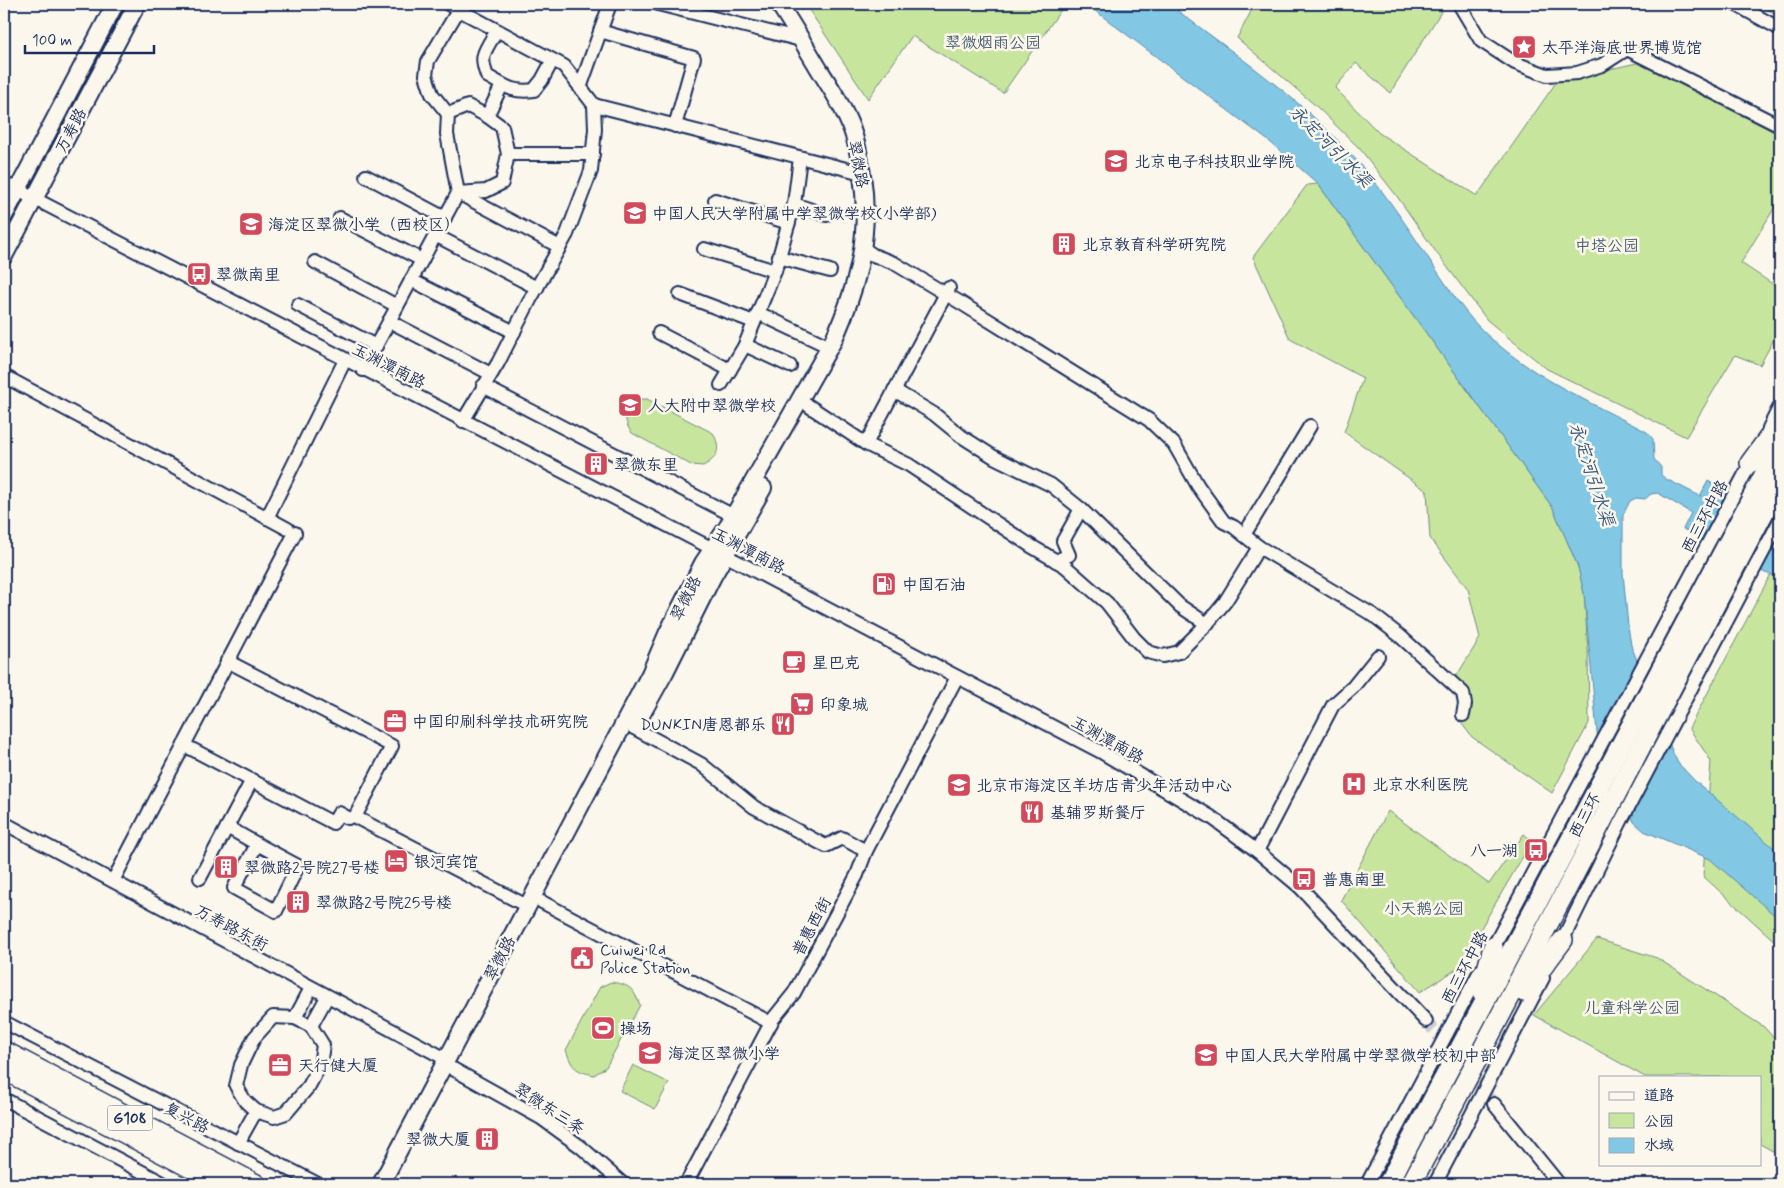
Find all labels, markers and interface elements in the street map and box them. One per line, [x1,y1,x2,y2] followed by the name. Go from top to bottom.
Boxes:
[25,22,154,54] scale bar
[32,31,72,51] text: 100 m
[945,33,1041,54] park label: 翠微烟雨公园
[1511,34,1537,60] place icon: 太平洋海底世界博览馆
[1542,38,1702,59] place label: 太平洋海底世界博览馆
[1284,100,1378,195] water label: 永定河引水渠
[51,105,92,157] street label: 万寿路
[843,139,872,190] street label: 翠微路
[1103,148,1129,174] school or university icon: 北京电子科技职业学院
[1134,152,1294,173] place label: 北京电子科技职业学院
[622,200,648,226] school or university icon: 中国人民大学附属中学翠微学校(小学部)
[652,204,937,225] place label: 中国人民大学附属中学翠微学校(小学部)
[238,211,264,237] school or university icon: 海淀区翠微小学（西校区）
[268,215,460,236] place label: 海淀区翠微小学（西校区）
[1051,231,1077,257] building icon: 北京教育科学研究院
[1082,235,1226,256] place label: 北京教育科学研究院
[1575,236,1639,257] park label: 中塔公园
[186,261,212,287] bus stop icon: 翠微南里
[216,265,280,286] place label: 翠微南里
[348,339,429,394] street label: 玉渊潭南路
[617,392,643,418] school or university icon: 人大附中翠微学校
[648,396,776,417] place label: 人大附中翠微学校
[1563,419,1620,531] water label: 永定河引水渠
[583,451,609,477] building icon: 翠微东里
[614,455,678,476] place label: 翠微东里
[1677,476,1733,557] street label: 西三环中路
[708,523,789,579] street label: 玉渊潭南路
[871,571,897,597] fuel station icon: 中国石油
[666,573,707,625] street label: 翠微路
[902,575,966,596] place label: 中国石油
[781,649,807,675] cafe icon: 星巴克
[812,653,860,674] place label: 星巴克
[789,691,815,717] supermarket icon: 印象城
[820,695,868,716] place label: 印象城
[382,708,408,734] office icon: 中国印刷科学技术研究院
[770,711,796,737] restaurant icon: DUNKIN唐恩都乐
[412,712,588,733] place label: 中国印刷科学技术研究院
[1067,712,1147,769] street label: 玉渊潭南路
[640,715,766,736] place label: DUNKIN唐恩都乐
[1341,771,1367,797] hospital icon: 北京水利医院
[946,772,972,798] school or university icon: 北京市海淀区羊坊店青少年活动中心
[1372,775,1468,796] place label: 北京水利医院
[976,776,1232,797] place label: 北京市海淀区羊坊店青少年活动中心
[1565,790,1606,842] street label: 西三环
[1019,799,1045,825] restaurant icon: 基辅罗斯餐厅
[1050,803,1146,824] place label: 基辅罗斯餐厅
[1523,837,1549,863] bus stop icon: 八一湖
[1470,841,1518,862] place label: 八一湖
[383,848,409,874] hotel icon: 银河宾馆
[414,852,478,873] place label: 银河宾馆
[213,854,239,880] building icon: 翠微路2号院27号楼
[244,858,380,879] place label: 翠微路2号院27号楼
[1291,866,1317,892] bus stop icon: 普惠南里
[1322,870,1386,891] place label: 普惠南里
[285,889,311,915] building icon: 翠微路2号院25号楼
[316,893,452,914] place label: 翠微路2号院25号楼
[788,894,837,960] street label: 普惠西街
[1384,899,1464,920] park label: 小天鹅公园
[191,900,272,956] street label: 万寿路东街
[1437,927,1493,1008] street label: 西三环中路
[480,933,521,985] street label: 翠微路
[600,940,690,979] place label: Cuiwei Rd Police Station
[569,945,595,971] public building icon: Cuiwei Rd Police Station
[1584,998,1680,1019] park label: 儿童科学公园
[590,1015,616,1041] sports icon: 操场
[620,1019,652,1040] place label: 操场
[637,1040,663,1066] school or university icon: 海淀区翠微小学
[1193,1042,1219,1068] school or university icon: 中国人民大学附属中学翠微学校初中部
[668,1044,780,1065] place label: 海淀区翠微小学
[1224,1046,1496,1067] place label: 中国人民大学附属中学翠微学校初中部
[267,1052,293,1078] office icon: 天行健大厦
[298,1056,378,1077] place label: 天行健大厦
[1599,1076,1762,1166] legend
[510,1079,588,1140] street label: 翠微东三条
[1644,1086,1674,1106] text: 道路
[160,1098,212,1139] street label: 复兴路
[108,1106,152,1130] road number: G108
[1644,1112,1674,1132] text: 公园
[474,1126,500,1152] building icon: 翠微大厦
[406,1130,470,1151] place label: 翠微大厦
[1644,1136,1674,1156] text: 水域

